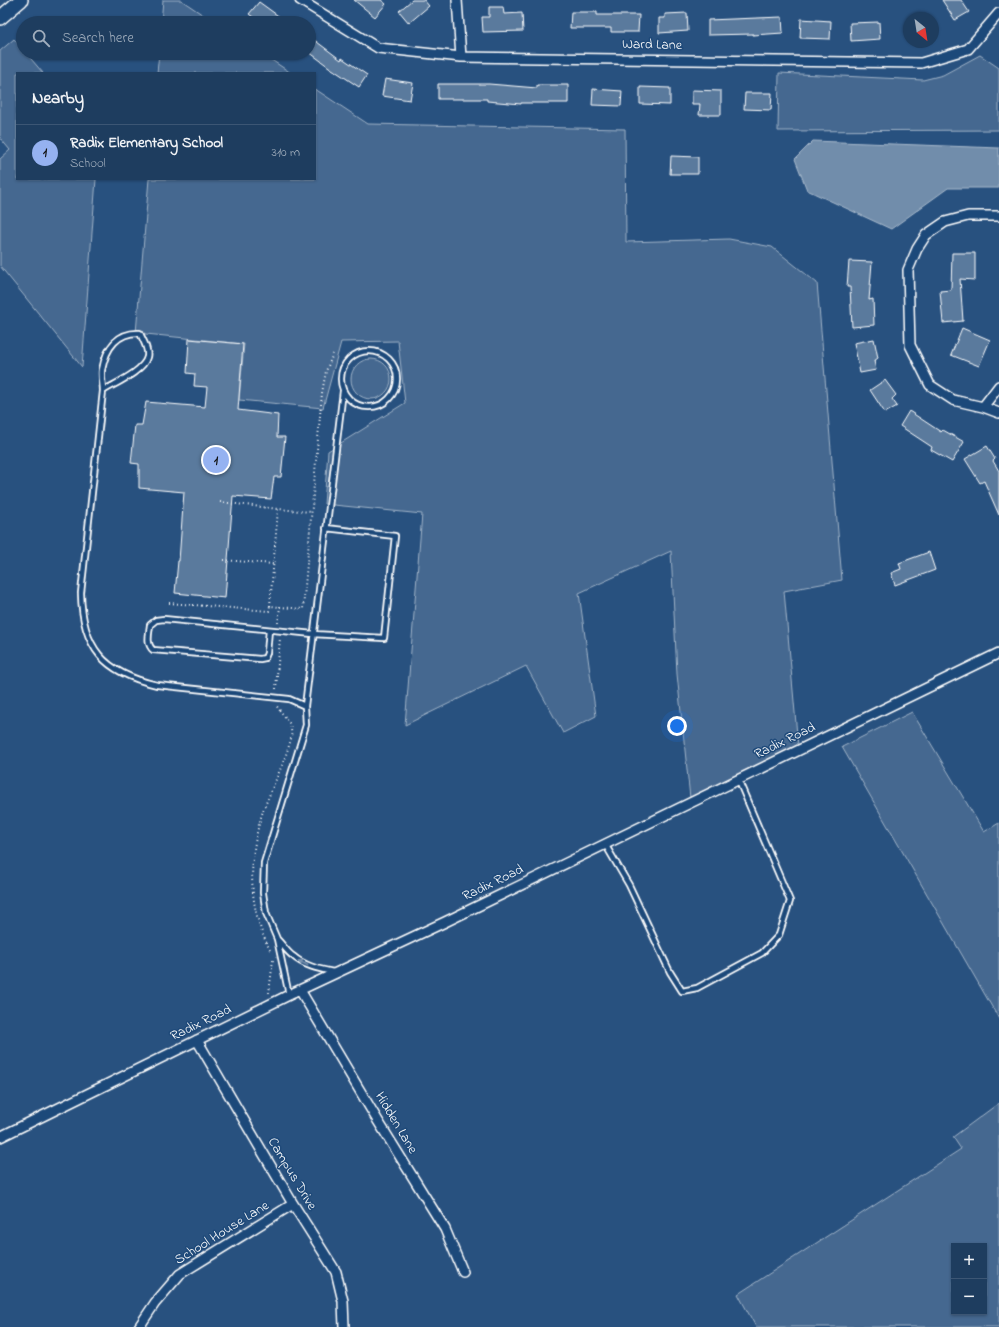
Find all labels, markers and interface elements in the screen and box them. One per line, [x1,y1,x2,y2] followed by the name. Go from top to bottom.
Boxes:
[903,12,939,48] north arrow
[16,16,316,60] search box
[30,27,52,49] icon: search
[62,27,134,49] text: Search here
[622,34,683,56] street label: Ward Lane
[32,86,84,111] text: Nearby
[70,132,223,154] text: Radix Elementary School
[43,143,47,162] text: 1
[272,143,300,162] text: 310 m
[70,154,106,173] text: School
[203,445,229,475] pin: 1
[667,716,687,736] your location
[751,717,819,765] street label: Radix Road
[459,859,527,907] street label: Radix Road
[297,960,309,966] one-way arrow
[167,999,235,1047] street label: Radix Road
[369,1088,423,1159] street label: Hidden Lane
[262,1134,322,1215] street label: Campus Drive
[171,1195,274,1271] street label: School House Lane
[951,1243,987,1315] map controls
[951,1243,987,1279] button: +
[951,1279,987,1315] button: −

